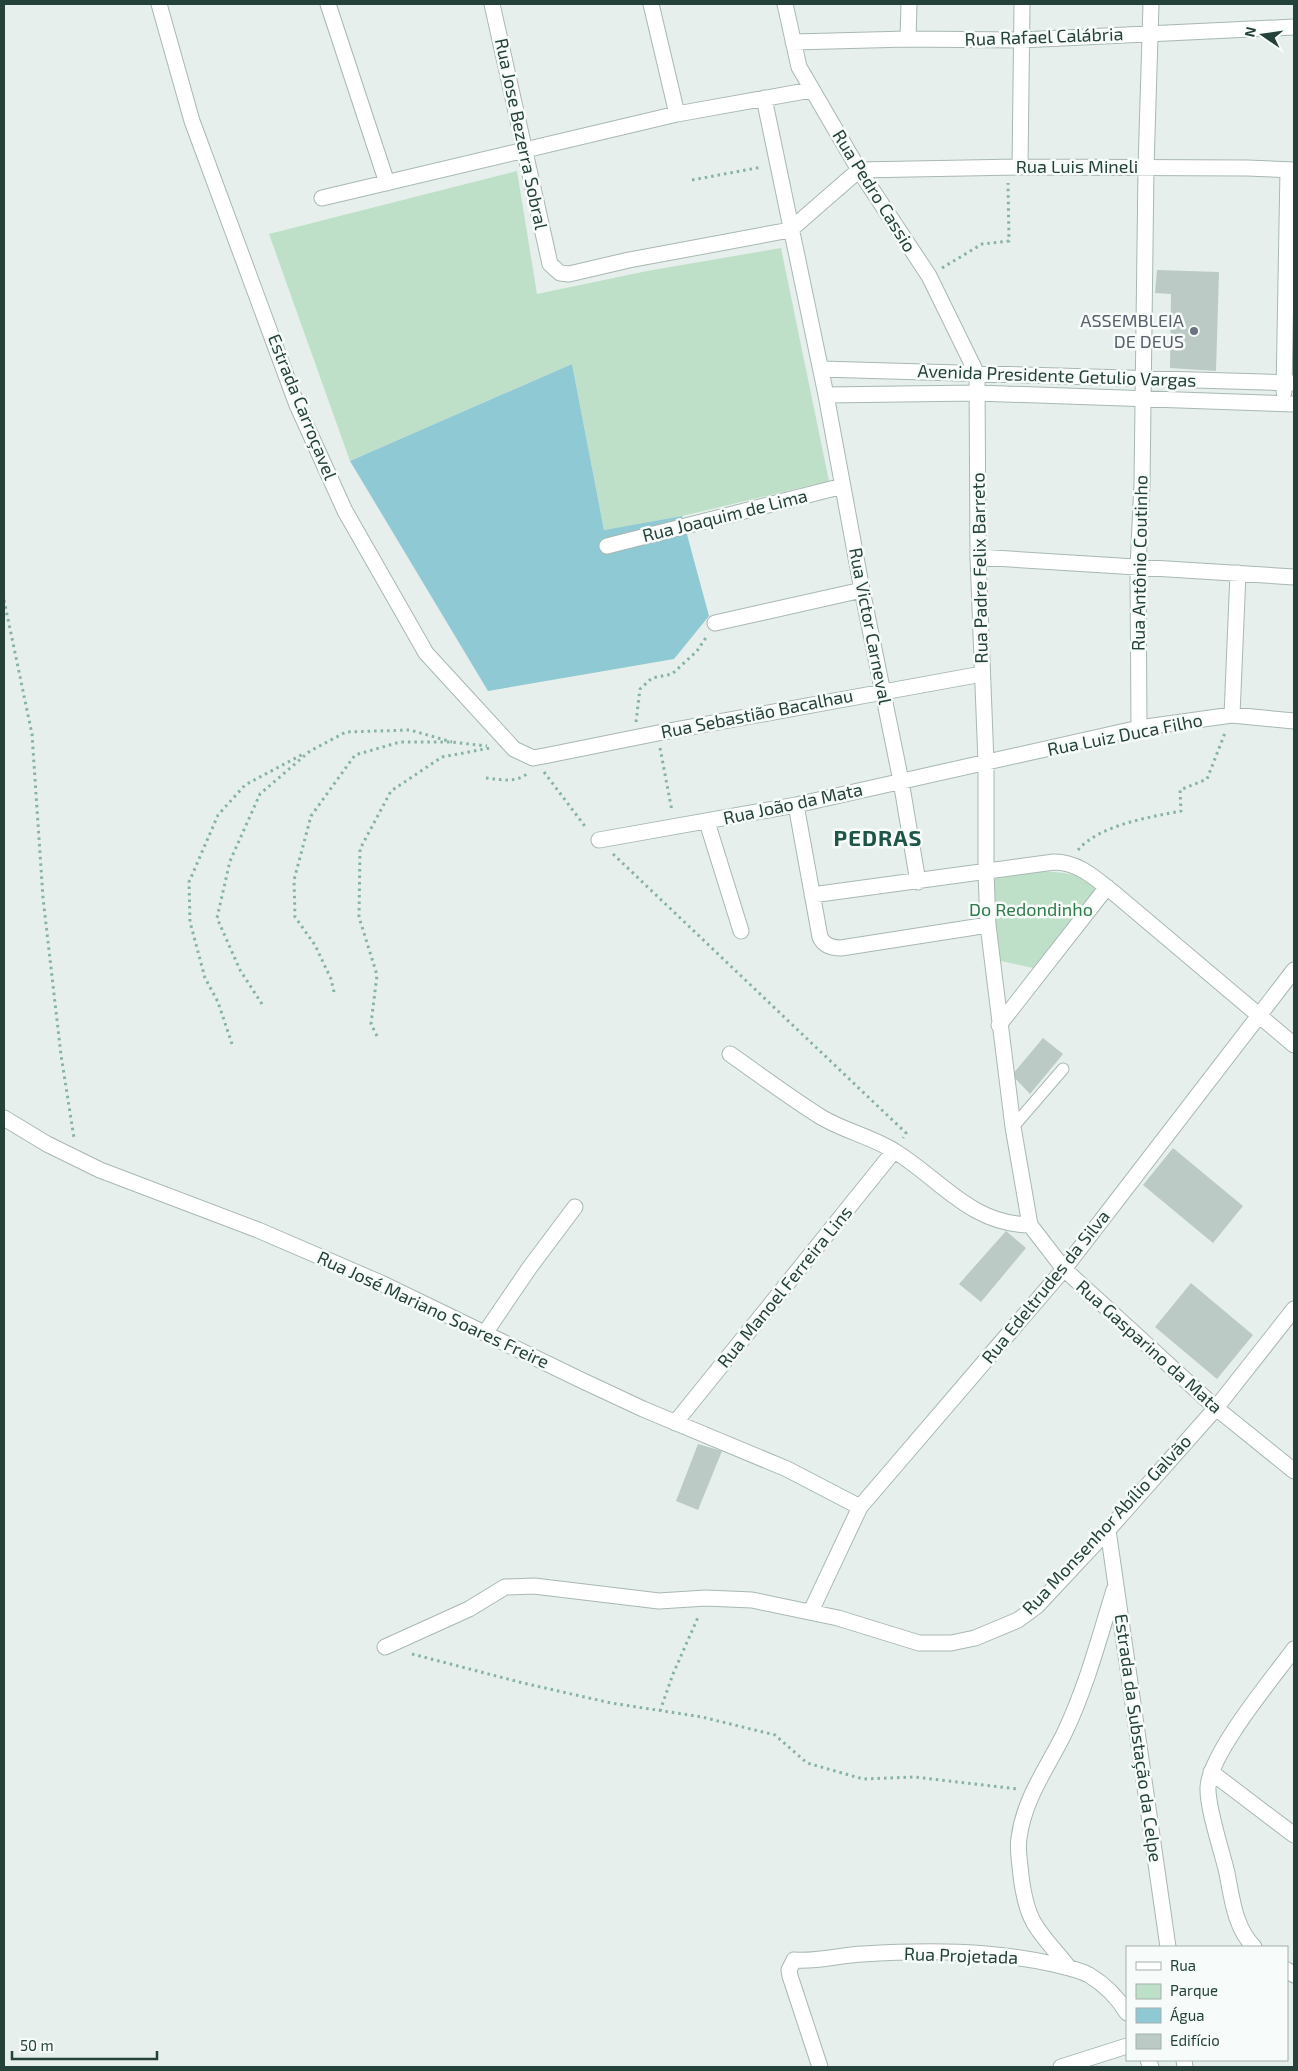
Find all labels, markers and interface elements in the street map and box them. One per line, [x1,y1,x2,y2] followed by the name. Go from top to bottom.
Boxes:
[1238,10,1288,60] north arrow
[964,22,1124,50] street label: Rua Rafael Calábria
[1240,25,1259,39] text: N
[491,36,553,232] street label: Rua Jose Bezerra Sobral
[828,125,921,256] street label: Rua Pedro Cassio
[1016,155,1138,177] street label: Rua Luis Mineli
[1080,309,1185,352] place label: ASSEMBLEIA DE DEUS
[1188,325,1200,337] marker: ASSEMBLEIA DE DEUS
[263,331,342,484] street label: Estrada Carroçavel
[917,359,1197,391] street label: Avenida Presidente Getulio Vargas
[966,472,992,664] street label: Rua Padre Felix Barreto
[1126,475,1152,651] street label: Rua Antônio Coutinho
[640,484,810,546] street label: Rua Joaquim de Lima
[845,546,897,707] street label: Rua Victor Carneval
[659,684,855,742] street label: Rua Sebastião Bacalhau
[1045,708,1204,760] street label: Rua Luiz Duca Filho
[721,777,865,829] street label: Rua João da Mata
[834,824,922,850] district label: PEDRAS
[969,898,1093,920] park label: Do Redondinho
[712,1201,856,1372] street label: Rua Manoel Ferreira Lins
[977,1205,1114,1368] street label: Rua Edeltrudes da Silva
[314,1246,553,1373] street label: Rua José Mariano Soares Freire
[1072,1275,1227,1418] street label: Rua Gasparino da Mata
[1017,1430,1195,1619] street label: Rua Monsenhor Abílio Galvão
[1110,1612,1167,1864] street label: Estrada da Substação da Celpe
[904,1942,1018,1968] street label: Rua Projetada
[1126,1946,1288,2061] legend
[1170,1956,1196,1974] text: Rua
[1170,1981,1218,1999] text: Parque
[1170,2006,1205,2024] text: Água
[12,2028,158,2060] scale bar
[1170,2031,1220,2049] text: Edifício
[20,2036,54,2054] text: 50 m

